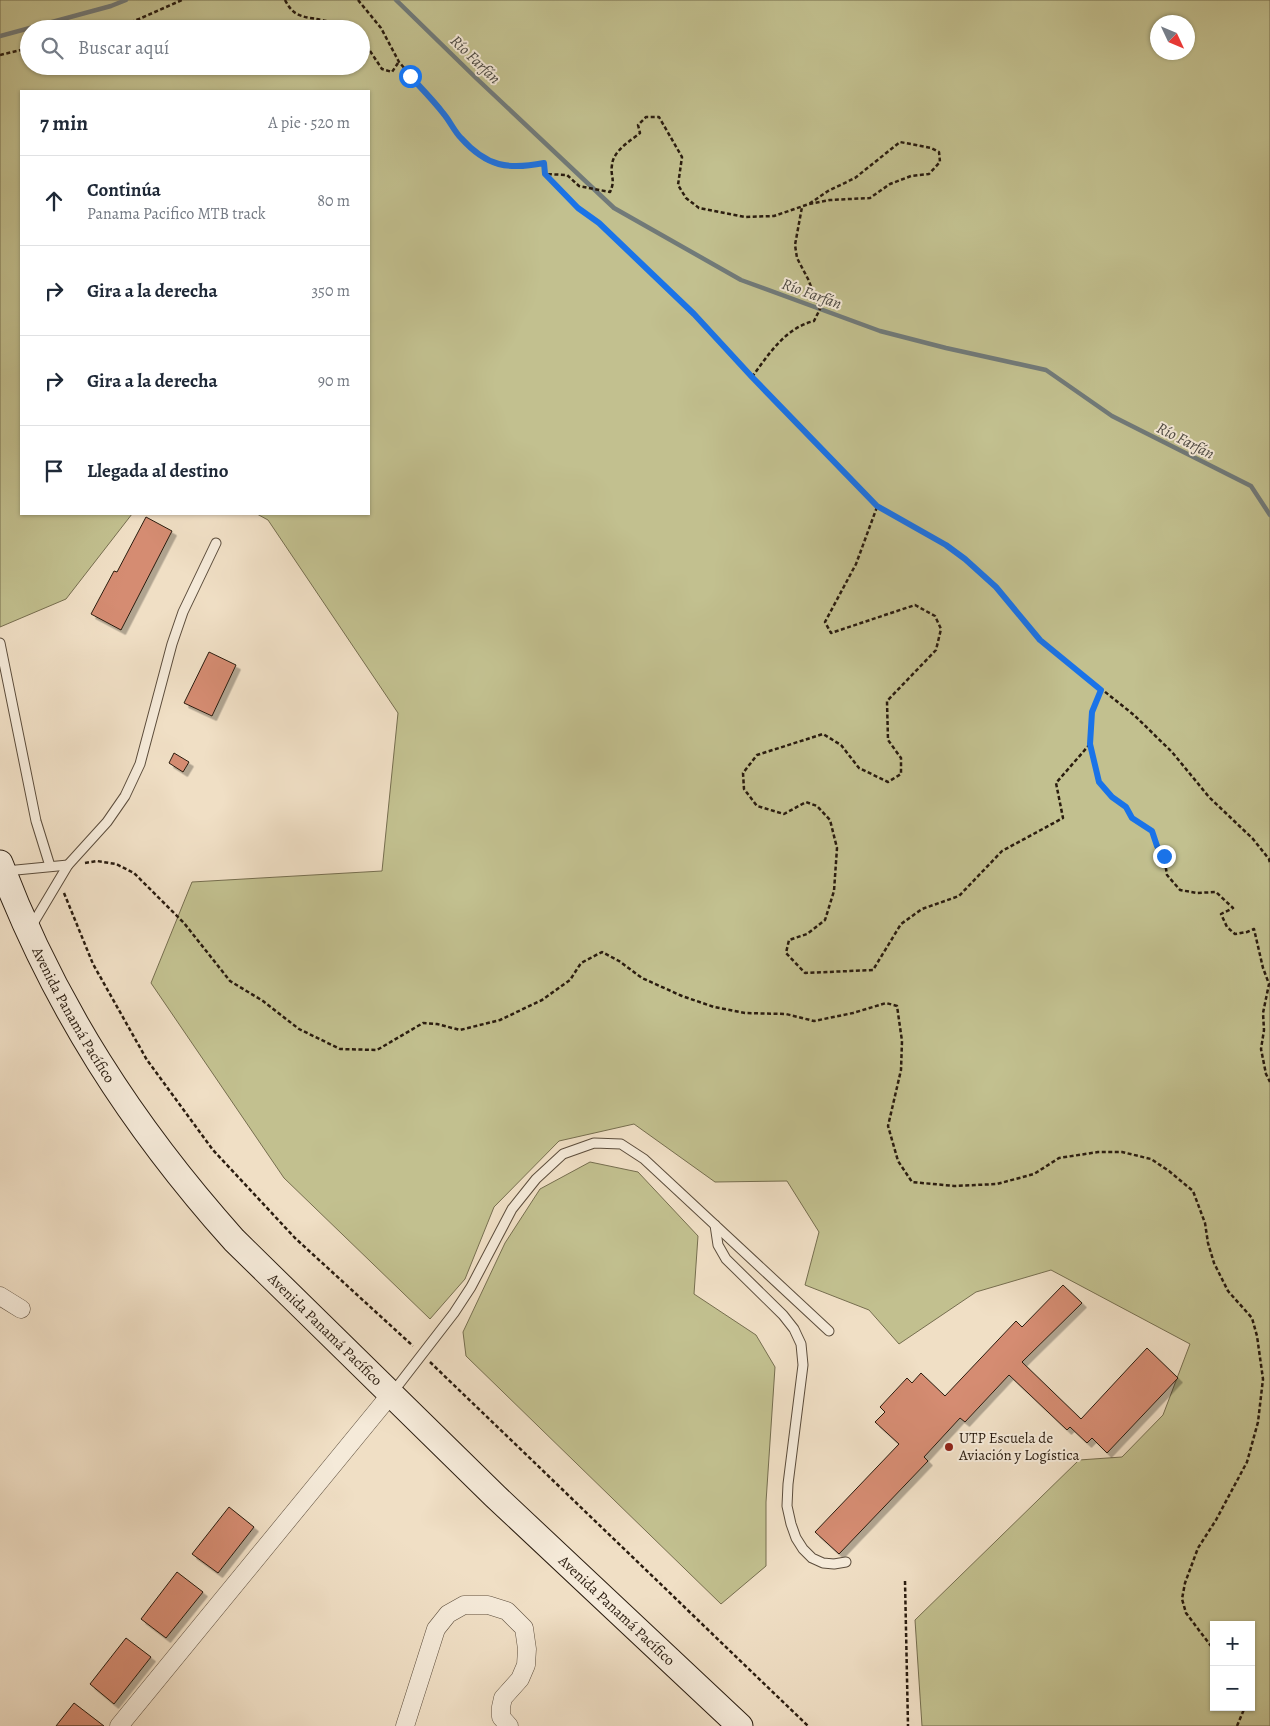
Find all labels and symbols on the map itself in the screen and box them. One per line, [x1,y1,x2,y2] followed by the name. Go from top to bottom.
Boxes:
[1150,15,1195,60] north arrow
[445,30,505,89] water label: Río Farfán
[399,65,422,88] route start
[779,273,845,315] water label: Río Farfán
[1153,417,1218,465] water label: Río Farfán
[1153,845,1176,868] route end
[27,943,120,1087] street label: Avenida Panamá Pacífico
[263,1268,387,1390] street label: Avenida Panamá Pacífico
[958,1428,1080,1465] place label: UTP Escuela de Aviación y Logística
[943,1441,955,1453] marker: UTP Escuela de Aviación y Logística
[554,1550,679,1670] street label: Avenida Panamá Pacífico

